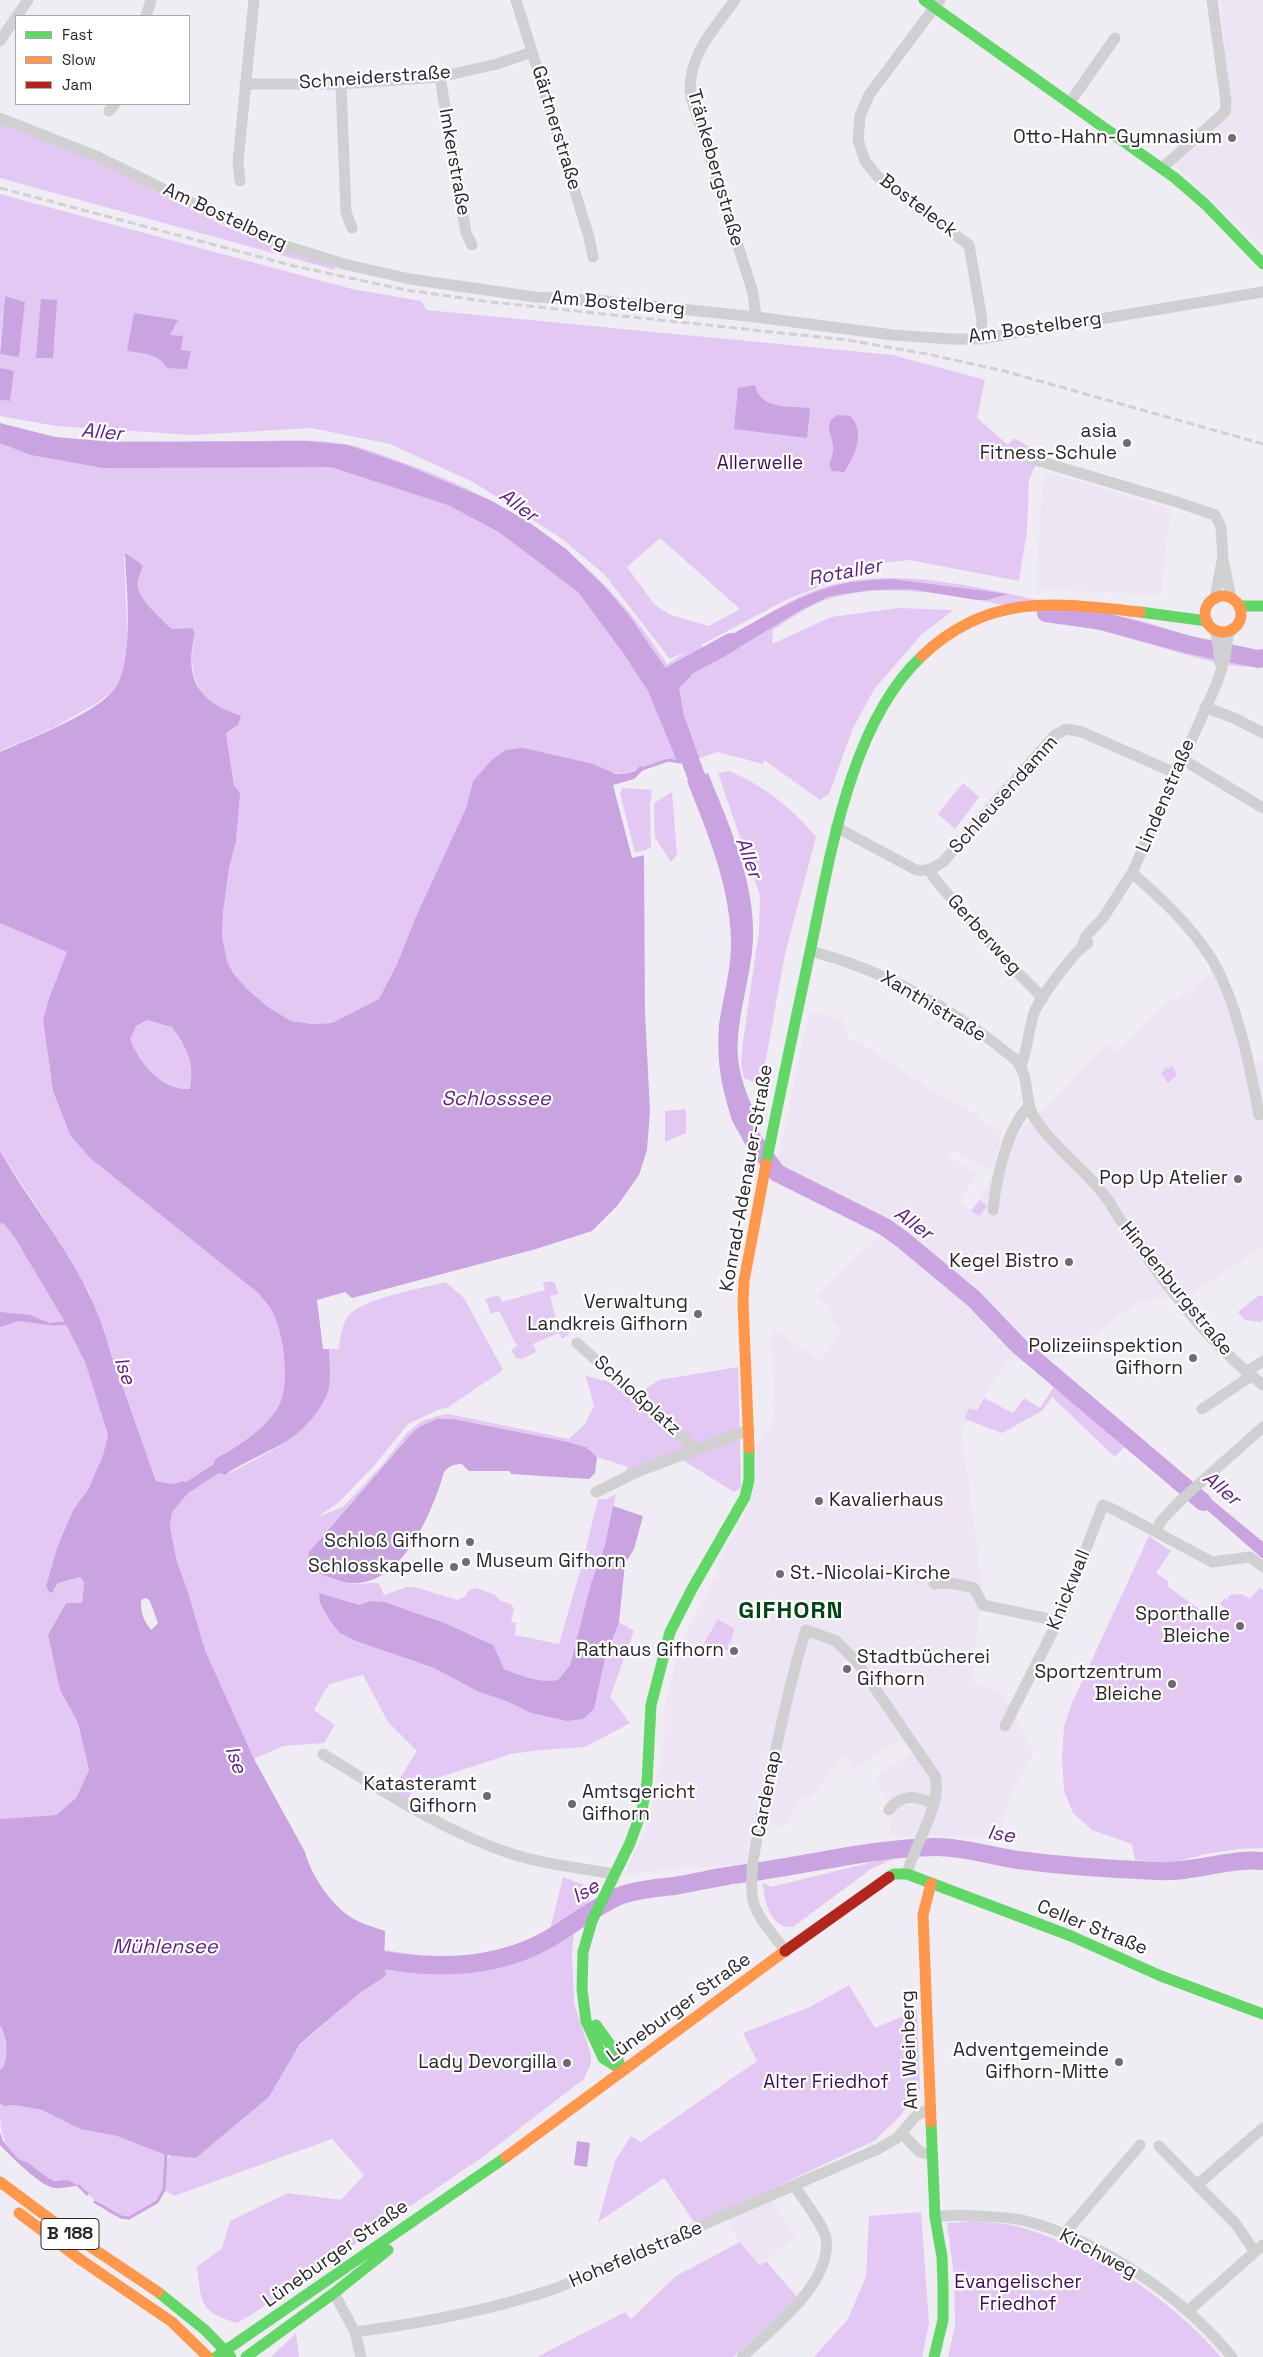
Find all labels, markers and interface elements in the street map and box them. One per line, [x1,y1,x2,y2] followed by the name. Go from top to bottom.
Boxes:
[15,15,190,105] legend
[62,25,93,44] text: Fast
[62,50,96,69] text: Slow
[298,61,452,95] street label: Schneiderstraße
[526,63,586,193] street label: Gärtnerstraße
[62,75,92,94] text: Jam
[682,87,748,249] street label: Tränkebergstraße
[433,107,475,217] street label: Imkerstraße
[1013,127,1222,149] place label: Otto-Hahn-Gymnasium
[1226,132,1238,144] marker: Otto-Hahn-Gymnasium
[875,169,961,243] street label: Bosteleck
[159,178,291,256] street label: Am Bostelberg
[550,287,686,321] street label: Am Bostelberg
[967,307,1103,349] street label: Am Bostelberg
[80,419,124,447] water label: Aller
[980,421,1117,465] place label: asia Fitness-Schule
[1121,437,1133,449] marker: asia Fitness-Schule
[717,453,803,475] park label: Allerwelle
[494,484,542,528] water label: Aller
[806,554,884,592] water label: Rotaller
[945,731,1063,859] street label: Schleusendamm
[1132,736,1200,856] street label: Lindenstraße
[730,834,766,882] water label: Aller
[942,890,1026,980] street label: Gerberweg
[876,967,990,1047] street label: Xanthistraße
[716,1063,778,1293] street label: Konrad-Adenauer-Straße
[441,1088,551,1112] water label: Schlosssee
[1099,1168,1228,1190] place label: Pop Up Atelier
[1232,1173,1244,1185] marker: Pop Up Atelier
[889,1202,937,1246] water label: Aller
[1115,1217,1237,1361] street label: Hindenburgstraße
[949,1251,1059,1273] place label: Kegel Bistro
[1063,1256,1075,1268] marker: Kegel Bistro
[527,1292,688,1336] place label: Verwaltung Landkreis Gifhorn
[692,1308,704,1320] marker: Verwaltung Landkreis Gifhorn
[1029,1336,1183,1380] place label: Polizeiinspektion Gifhorn
[589,1351,685,1441] street label: Schloßplatz
[1187,1352,1199,1364] marker: Polizeiinspektion Gifhorn
[108,1354,140,1388] water label: Ise
[1197,1466,1245,1512] water label: Aller
[829,1490,944,1512] place label: Kavalierhaus
[813,1495,825,1507] marker: Kavalierhaus
[324,1531,460,1553] place label: Schloß Gifhorn
[464,1536,476,1548] marker: Schloß Gifhorn
[1043,1546,1095,1634] street label: Knickwall
[476,1551,626,1573] place label: Museum Gifhorn
[308,1556,444,1578] place label: Schlosskapelle
[460,1556,472,1568] marker: Museum Gifhorn
[448,1561,460,1573] marker: Schlosskapelle
[790,1563,950,1585] place label: St.-Nicolai-Kirche
[774,1568,786,1580] marker: St.-Nicolai-Kirche
[737,1597,845,1625] district label: GIFHORN
[1135,1604,1230,1648] place label: Sporthalle Bleiche
[1234,1620,1246,1632] marker: Sporthalle Bleiche
[576,1640,724,1662] place label: Rathaus Gifhorn
[728,1645,740,1657] marker: Rathaus Gifhorn
[857,1647,990,1691] place label: Stadtbücherei Gifhorn
[1034,1662,1162,1706] place label: Sportzentrum Bleiche
[841,1663,853,1675] marker: Stadtbücherei Gifhorn
[1166,1678,1178,1690] marker: Sportzentrum Bleiche
[219,1743,251,1777] water label: Ise
[747,1749,787,1839] street label: Cardenap
[364,1774,477,1818] place label: Katasteramt Gifhorn
[582,1782,696,1826] place label: Amtsgericht Gifhorn
[481,1790,493,1802] marker: Katasteramt Gifhorn
[566,1798,578,1810] marker: Amtsgericht Gifhorn
[986,1821,1016,1849] water label: Ise
[568,1875,604,1909] water label: Ise
[1033,1895,1151,1961] street label: Celler Straße
[112,1936,218,1960] water label: Mühlensee
[603,1948,755,2068] street label: Lüneburger Straße
[897,1990,923,2110] street label: Am Weinberg
[953,2040,1109,2084] place label: Adventgemeinde Gifhorn-Mitte
[418,2052,557,2074] place label: Lady Devorgilla
[1113,2056,1125,2068] marker: Adventgemeinde Gifhorn-Mitte
[561,2057,573,2069] marker: Lady Devorgilla
[763,2072,889,2094] park label: Alter Friedhof
[259,2195,413,2313] street label: Lüneburger Straße
[566,2217,706,2293] street label: Hohefeldstraße
[41,2218,99,2250] road number: B 188
[1055,2224,1141,2284] street label: Kirchweg
[954,2272,1082,2316] park label: Evangelischer Friedhof

